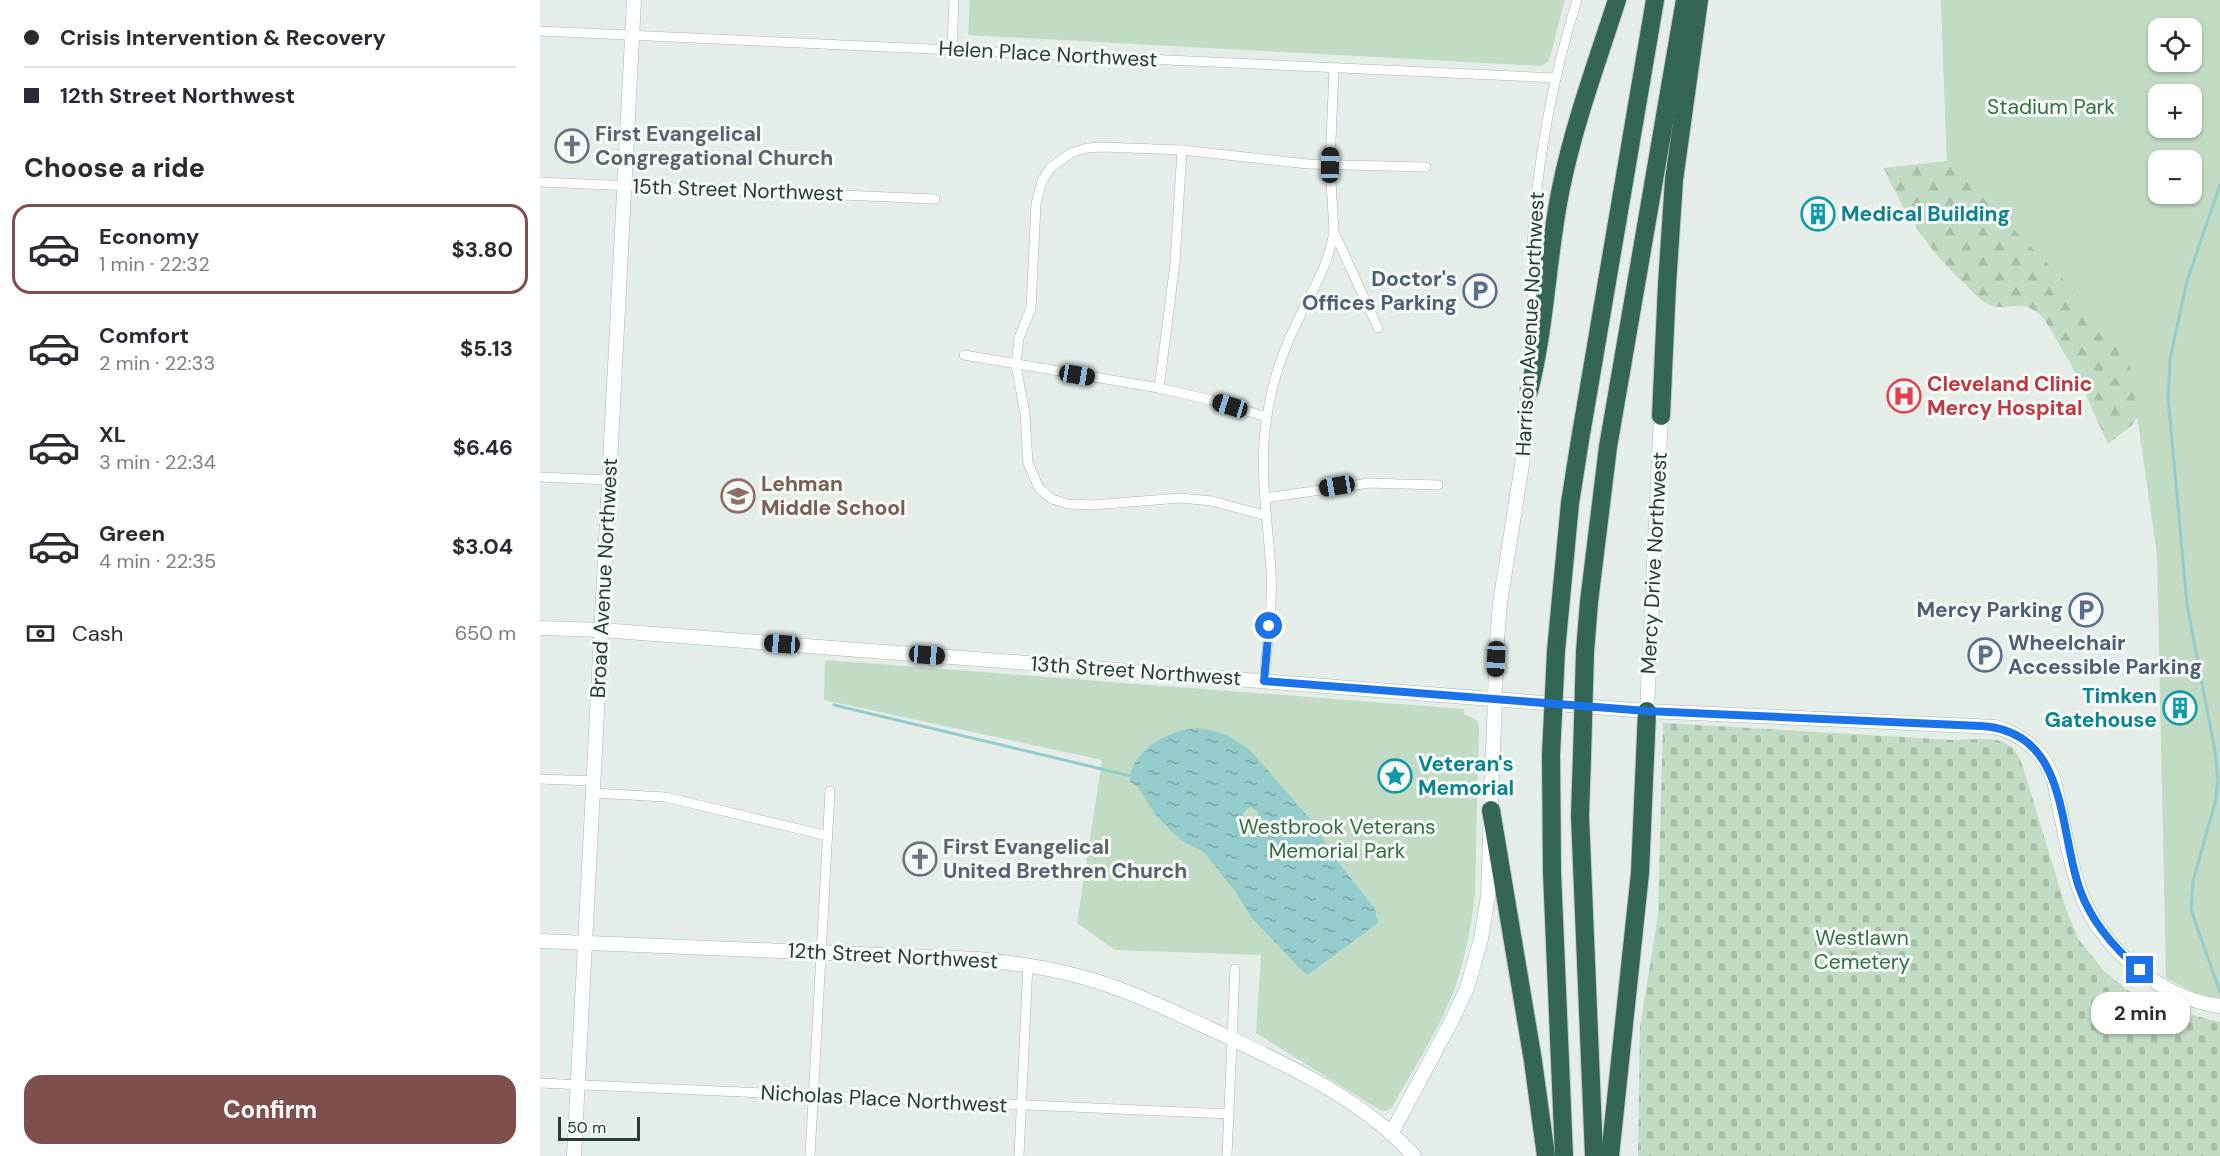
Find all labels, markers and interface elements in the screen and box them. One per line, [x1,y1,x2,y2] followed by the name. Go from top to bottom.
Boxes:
[2148,18,2202,204] map controls
[2148,18,2202,72] button: locate
[60,23,386,52] text: Crisis Intervention & Recovery
[938,34,1158,74] street label: Helen Place Northwest
[60,81,295,110] text: 12th Street Northwest
[2148,84,2202,138] button: +
[1987,93,2115,121] park label: Stadium Park
[595,120,833,172] place label: First Evangelical Congregational Church
[554,128,590,164] church icon: First Evangelical Congregational Church
[1321,147,1339,183] car
[24,150,205,185] text: Choose a ride
[2148,150,2202,204] button: −
[632,172,844,208] street label: 15th Street Northwest
[1509,191,1551,457] street label: Harrison Avenue Northwest
[1800,196,1836,232] building icon: Medical Building
[1841,200,2010,228] place label: Medical Building
[27,222,81,276] icon: car
[99,222,199,251] text: Economy
[451,235,513,264] text: $3.80
[99,251,210,277] text: 1 min · 22:32
[1302,265,1457,317] place label: Doctor's Offices Parking
[1462,273,1498,309] parking icon: Doctor's Offices Parking
[27,321,81,375] icon: car
[99,321,189,350] text: Comfort
[460,334,513,363] text: $5.13
[99,350,215,376] text: 2 min · 22:33
[1058,363,1096,387] car
[1927,370,2092,422] place label: Cleveland Clinic Mercy Hospital
[1886,378,1922,414] hospital icon: Cleveland Clinic Mercy Hospital
[1210,392,1250,420] car
[27,420,81,474] icon: car
[99,420,126,449] text: XL
[453,433,513,462] text: $6.46
[99,449,216,475] text: 3 min · 22:34
[1634,451,1674,675] street label: Mercy Drive Northwest
[584,457,624,699] street label: Broad Avenue Northwest
[761,470,906,522] place label: Lehman Middle School
[1318,474,1356,498] car
[720,478,756,514] school or university icon: Lehman Middle School
[27,519,81,573] icon: car
[99,519,165,548] text: Green
[452,532,513,561] text: $3.04
[99,548,216,574] text: 4 min · 22:35
[2068,592,2104,628] parking icon: Mercy Parking
[1917,596,2063,624] place label: Mercy Parking
[1255,612,1282,639] route start
[24,617,57,650] icon: cash
[72,619,123,648] text: Cash
[455,620,516,646] text: 650 m
[2008,629,2202,681] place label: Wheelchair Accessible Parking
[763,634,801,654] car
[1967,637,2003,673] parking icon: Wheelchair Accessible Parking
[1486,641,1506,677] car
[908,645,946,665] car
[1030,650,1242,692] street label: 13th Street Northwest
[2044,682,2157,734] place label: Timken Gatehouse
[2162,690,2198,726] building icon: Timken Gatehouse
[1418,750,1514,802] place label: Veteran's Memorial
[1377,758,1413,794] place icon: Veteran's Memorial
[1238,813,1436,865] park label: Westbrook Veterans Memorial Park
[943,833,1187,885] place label: First Evangelical United Brethren Church
[902,841,938,877] church icon: First Evangelical United Brethren Church
[1814,924,1911,976] park label: Westlawn Cemetery
[787,937,999,975] street label: 12th Street Northwest
[2126,956,2153,983] route end
[2090,991,2190,1033] callout: 2 min
[2114,1000,2167,1026] text: 2 min
[24,1075,516,1144] button: Confirm
[760,1079,1008,1119] street label: Nicholas Place Northwest
[558,1114,640,1142] scale bar
[567,1117,606,1138] text: 50 m

